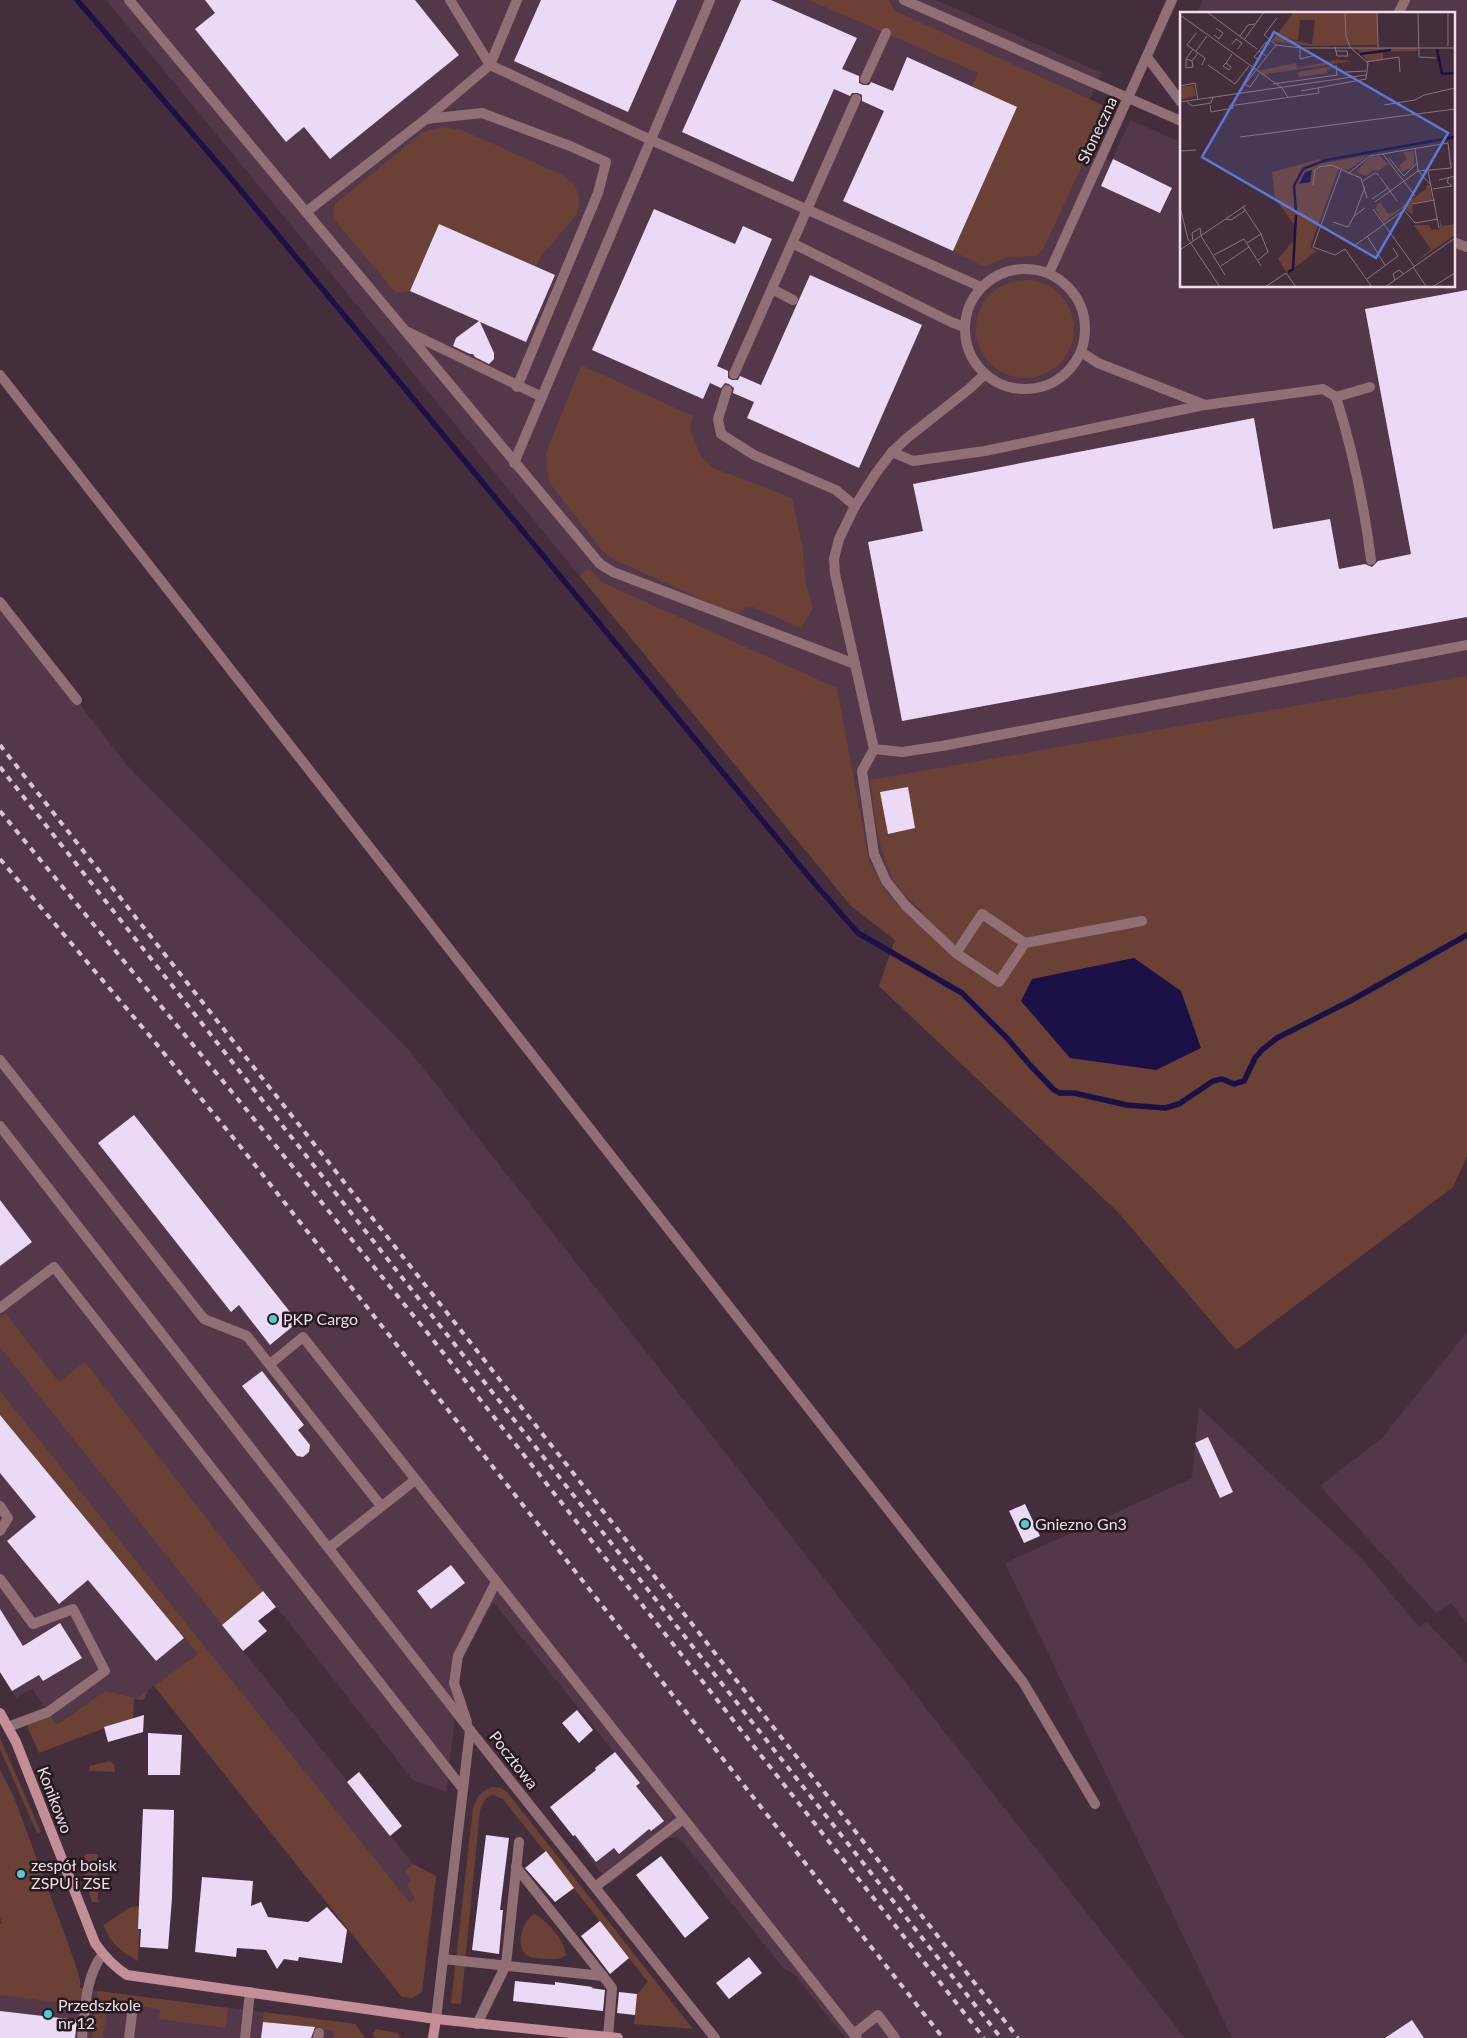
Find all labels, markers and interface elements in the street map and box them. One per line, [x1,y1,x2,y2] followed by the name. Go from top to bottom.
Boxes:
[1180,12,1454,288] inset map
[1073,93,1120,166] street label: Słoneczna
[283,1309,358,1328] place label: PKP Cargo
[267,1313,279,1325] marker: PKP Cargo
[1035,1514,1127,1533] place label: Gniezno Gn3
[1019,1518,1031,1530] marker: Gniezno Gn3
[486,1727,543,1792] street label: Pocztowa
[34,1764,77,1836] street label: Konikowo
[31,1855,118,1892] place label: zespół boisk ZSPU i ZSE
[15,1868,27,1880] marker: zespół boisk ZSPU i ZSE
[58,1995,141,2032] place label: Przedszkole nr 12
[42,2008,54,2020] marker: Przedszkole nr 12

